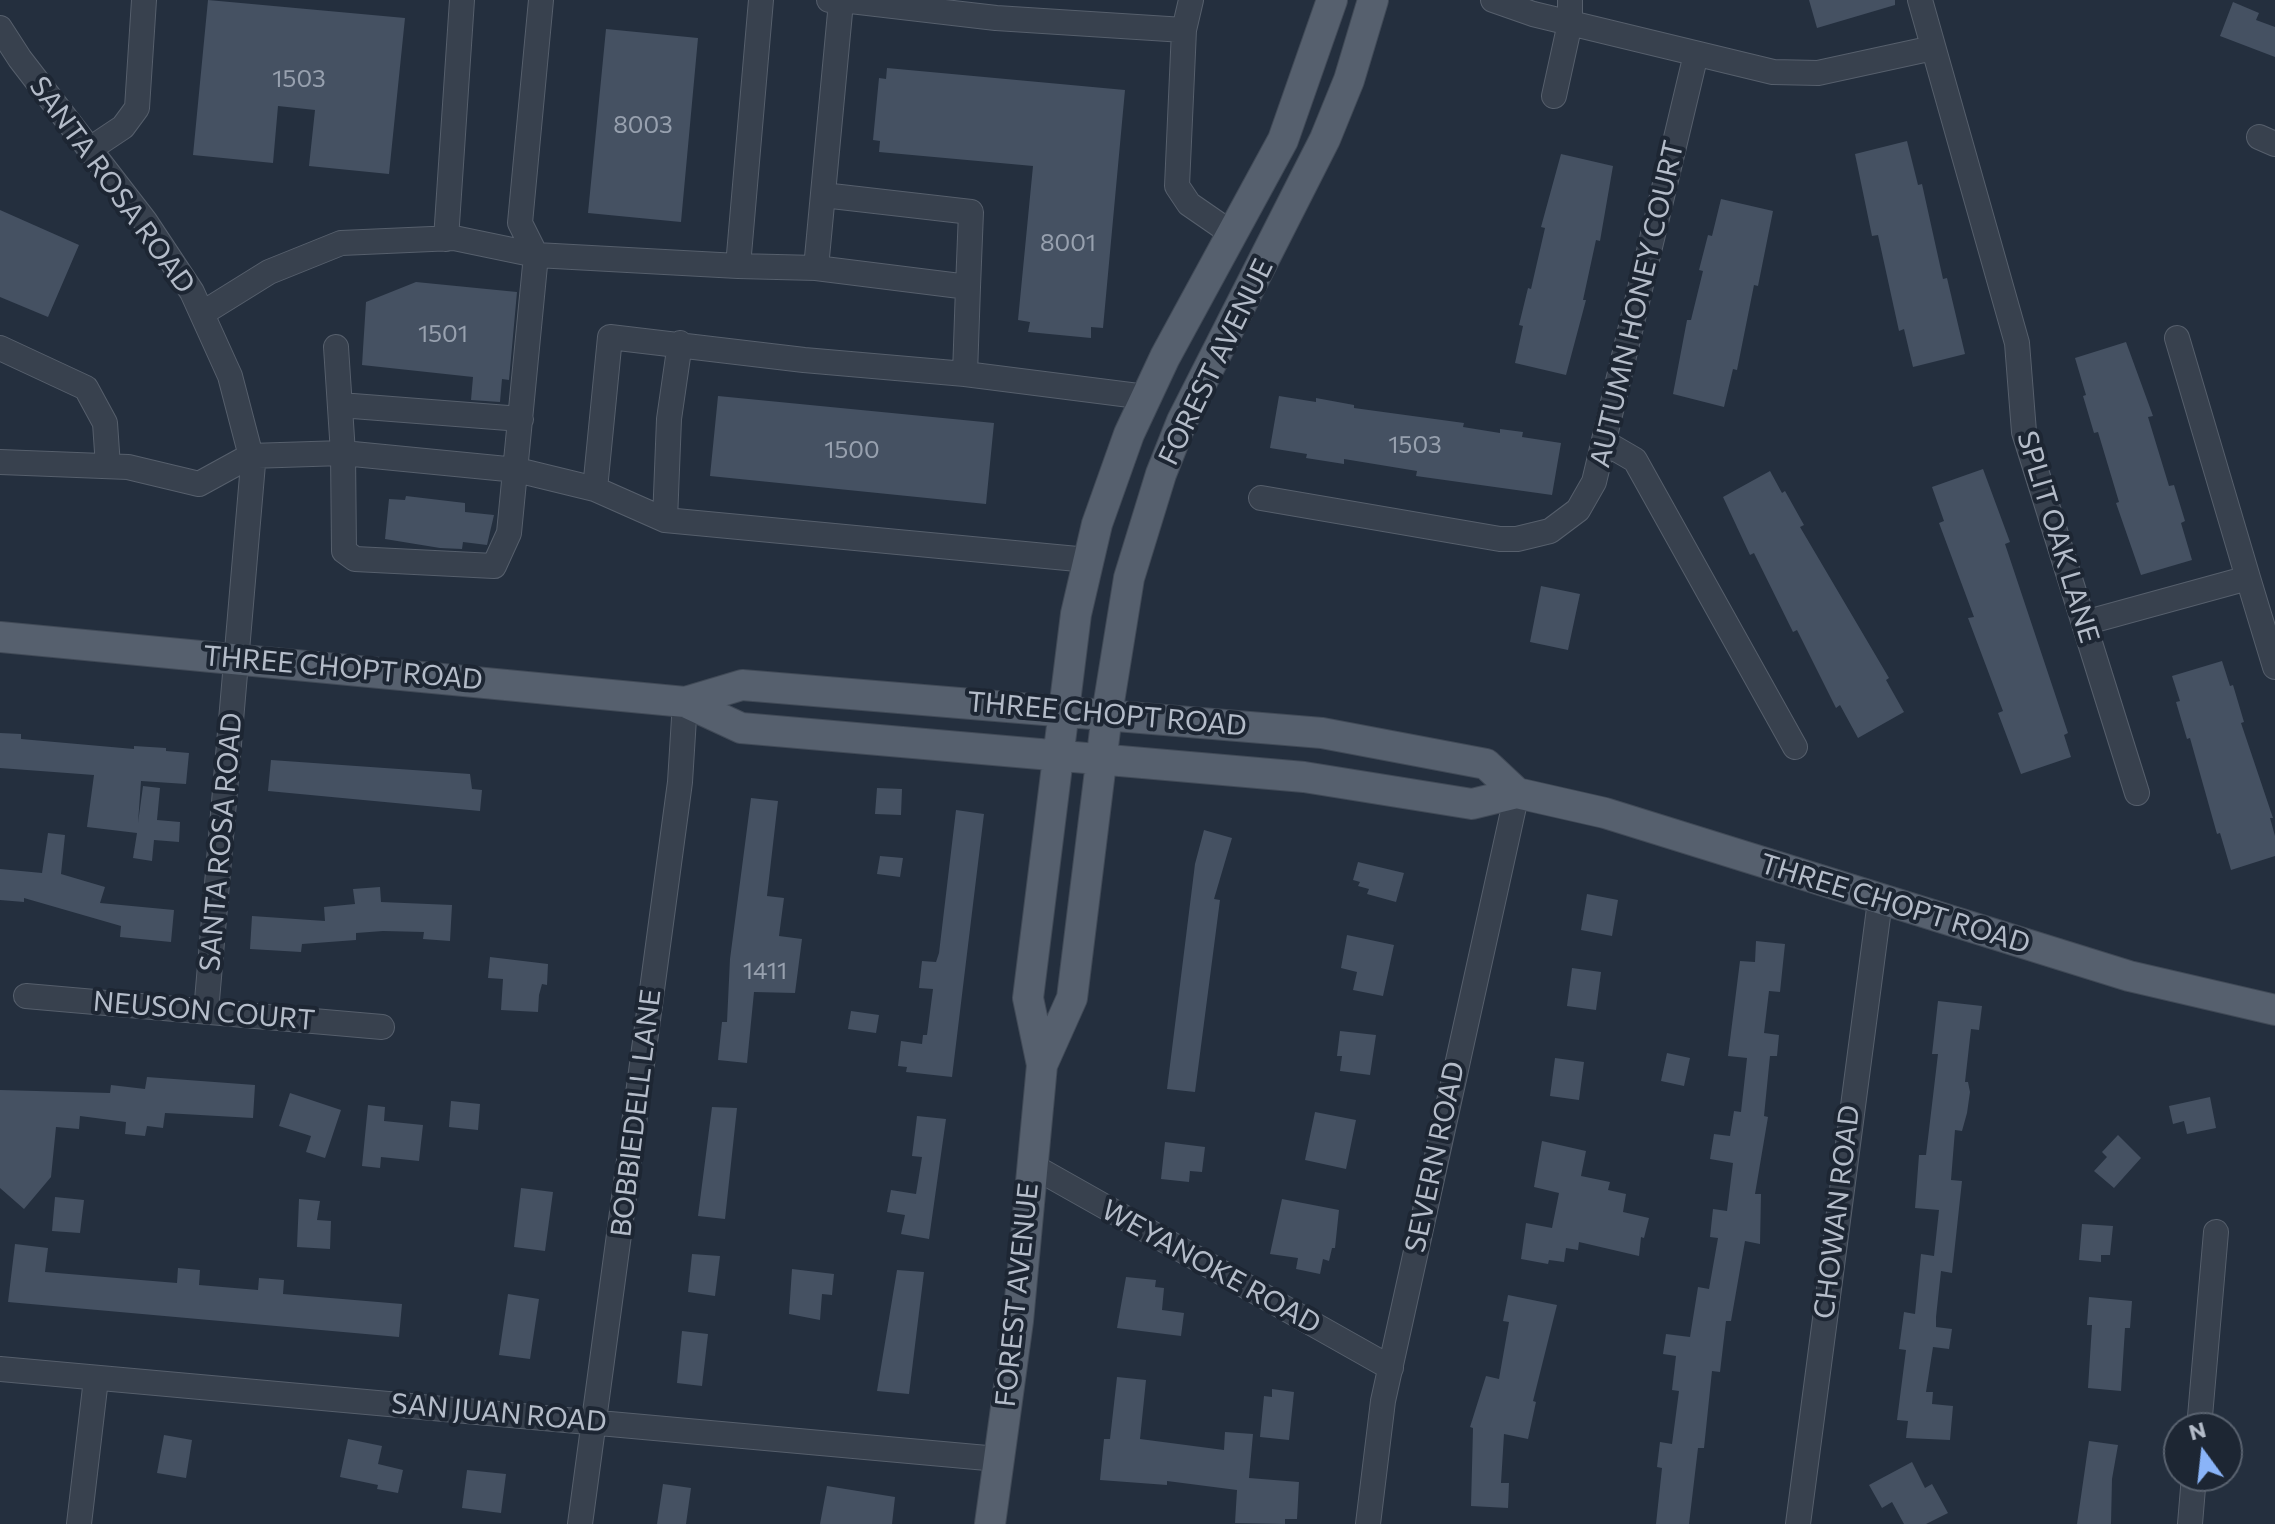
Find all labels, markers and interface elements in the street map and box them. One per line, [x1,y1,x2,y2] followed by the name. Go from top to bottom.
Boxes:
[272,65,326,93] house number: 1503
[22,70,202,300] street label: SANTA ROSA ROAD
[613,111,673,139] house number: 8003
[1583,137,1691,471] street label: AUTUMN HONEY COURT
[1040,229,1096,257] house number: 8001
[1152,254,1280,470] street label: FOREST AVENUE
[418,320,468,348] house number: 1501
[2010,427,2106,647] street label: SPLIT OAK LANE
[1388,431,1442,459] house number: 1503
[824,436,880,464] house number: 1500
[202,639,484,697] street label: THREE CHOPT ROAD
[966,685,1248,743] street label: THREE CHOPT ROAD
[193,711,249,973] street label: SANTA ROSA ROAD
[1756,847,2034,961] street label: THREE CHOPT ROAD
[743,957,787,985] house number: 1411
[92,985,316,1037] street label: NEUSON COURT
[604,987,668,1239] street label: BOBBIEDELL LANE
[1398,1058,1472,1256] street label: SEVERN ROAD
[1807,1103,1867,1321] street label: CHOWAN ROAD
[989,1181,1045,1409] street label: FOREST AVENUE
[1096,1193,1326,1341] street label: WEYANOKE ROAD
[390,1387,608,1439] street label: SAN JUAN ROAD
[2163,1412,2243,1492] north arrow
[2186,1415,2209,1445] text: N

